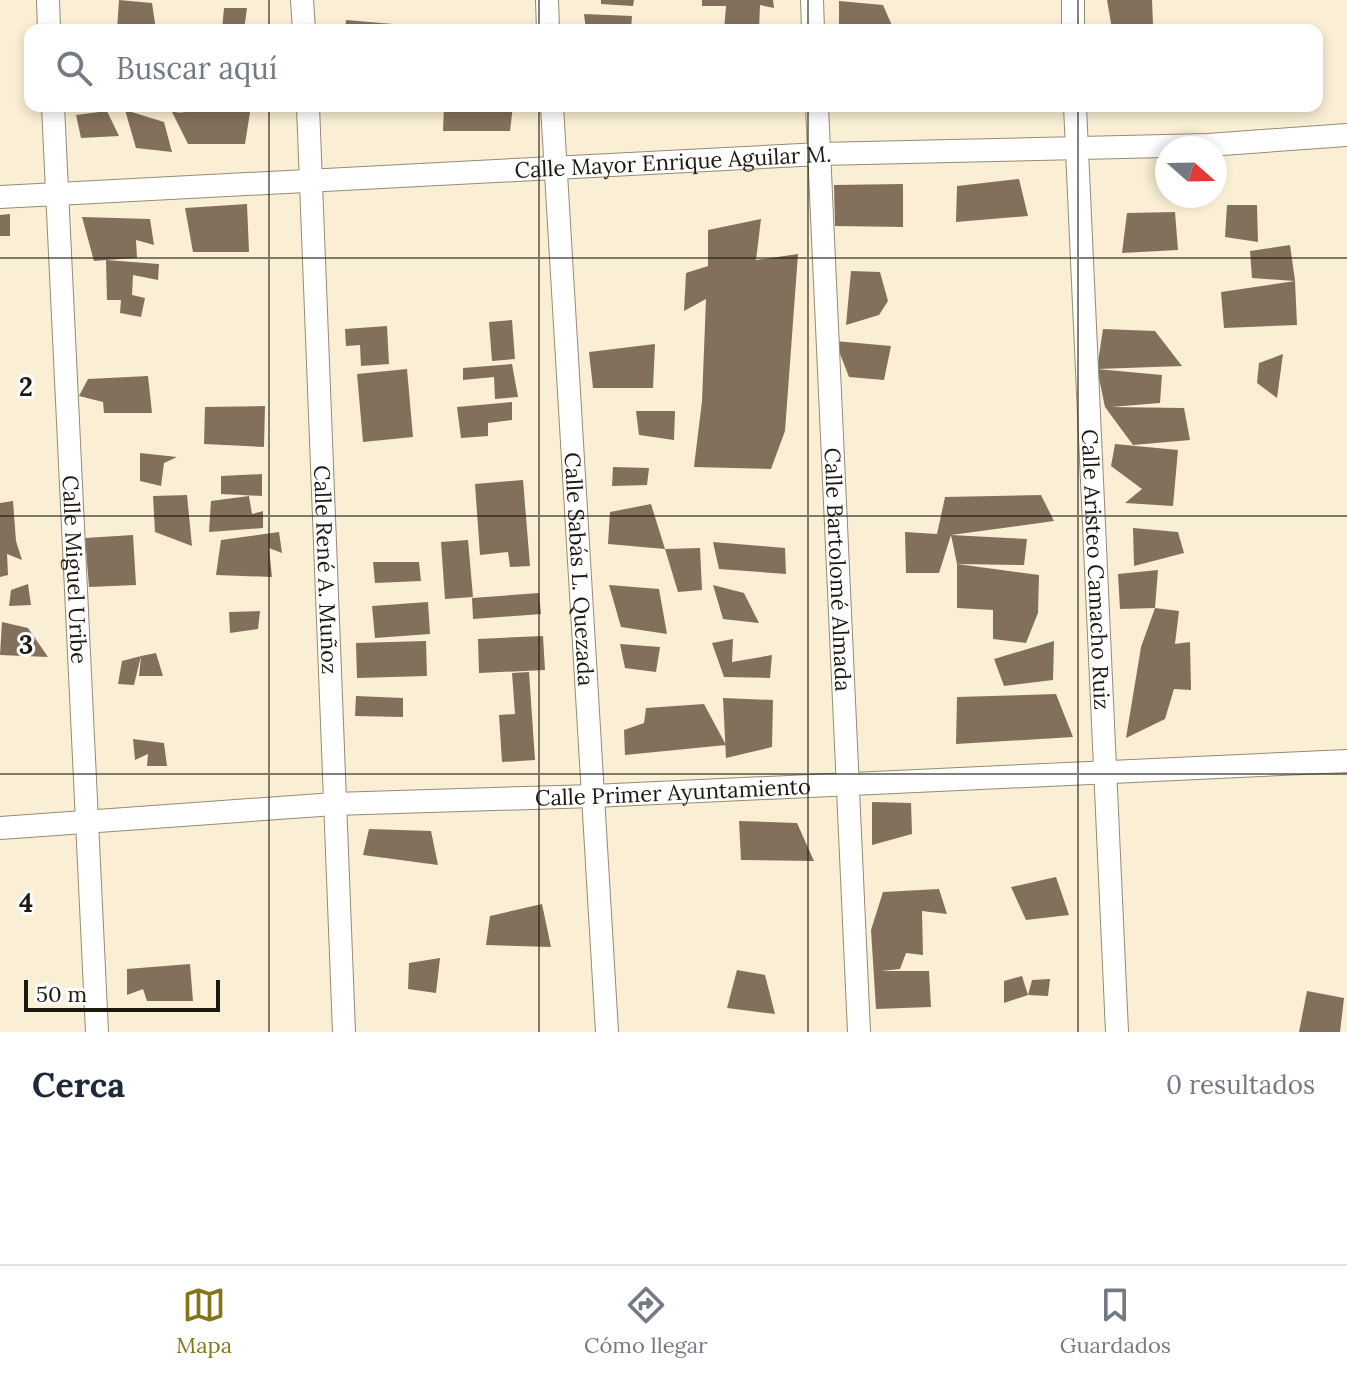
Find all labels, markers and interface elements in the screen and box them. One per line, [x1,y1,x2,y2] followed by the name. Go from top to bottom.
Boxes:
[24,24,1323,112] search box
[52,46,96,90] icon: search
[116,49,277,87] text: Buscar aquí
[1155,136,1227,208] north arrow
[514,140,832,184] street label: Calle Mayor Enrique Aguilar M.
[19,370,33,403] text: 2
[1076,429,1116,710] street label: Calle Aristeo Camacho Ruiz
[819,447,858,692] street label: Calle Bartolomé Almada
[559,452,600,687] street label: Calle Sabás L. Quezada
[308,465,344,675] street label: Calle René A. Muñoz
[57,474,93,665] street label: Calle Miguel Uribe
[19,628,33,661] text: 3
[535,772,811,812] street label: Calle Primer Ayuntamiento
[19,886,33,919] text: 4
[24,976,220,1012] scale bar
[36,980,87,1008] text: 50 m
[32,1063,125,1106] text: Cerca
[1166,1068,1315,1101] text: 0 resultados
[176,1283,232,1359] tab: Mapa
[584,1283,708,1359] tab: Cómo llegar
[1060,1283,1171,1359] tab: Guardados

